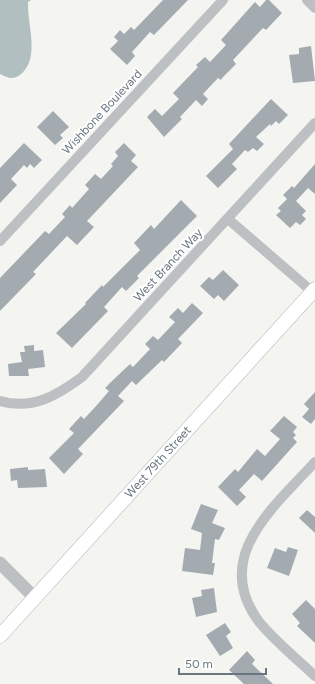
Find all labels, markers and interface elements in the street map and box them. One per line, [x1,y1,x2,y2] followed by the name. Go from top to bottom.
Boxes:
[59,67,145,157] street label: Wishbone Boulevard
[131,225,206,304] street label: West Branch Way
[122,423,194,501] street label: West 79th Street
[179,650,266,676] scale bar
[185,657,213,671] text: 50 m

